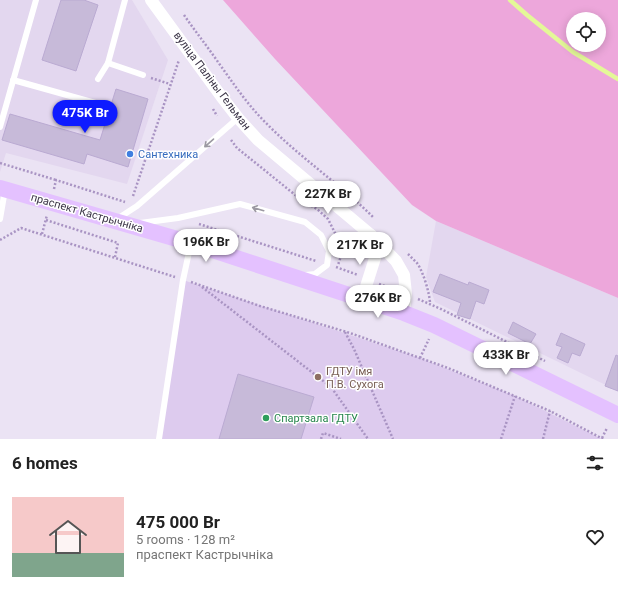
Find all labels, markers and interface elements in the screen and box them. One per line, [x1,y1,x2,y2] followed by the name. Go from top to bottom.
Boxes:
[566,12,606,52] map controls
[566,12,606,52] button: locate
[171,29,253,133] street label: вуліца Паліны Гельман
[48,100,122,134] pin: 475K Br
[62,105,108,120] text: 475K Br
[204,139,214,148] one-way arrow
[138,148,198,161] place label: Сантехника
[125,149,135,159] marker: Сантехника
[291,181,365,215] pin: 227K Br
[305,186,351,201] text: 227K Br
[29,191,145,235] street label: праспект Кастрычніка
[252,205,265,212] one-way arrow
[169,229,243,263] pin: 196K Br
[323,232,397,266] pin: 217K Br
[183,234,229,249] text: 196K Br
[337,237,383,252] text: 217K Br
[341,285,415,319] pin: 276K Br
[355,290,401,305] text: 276K Br
[469,342,543,376] pin: 433K Br
[483,347,529,362] text: 433K Br
[326,365,384,391] place label: ГДТУ імя П.В. Сухога
[313,372,323,382] marker: ГДТУ імя П.В. Сухога
[274,412,358,425] place label: Спартзала ГДТУ
[261,413,271,423] marker: Спартзала ГДТУ
[584,452,606,474] icon: filters
[12,453,78,473] text: 6 homes
[136,512,220,532] text: 475 000 Br
[44,513,92,561] icon: home
[584,526,606,548] icon: heart
[136,532,235,547] text: 5 rooms · 128 m²
[136,547,273,562] text: праспект Кастрычніка

